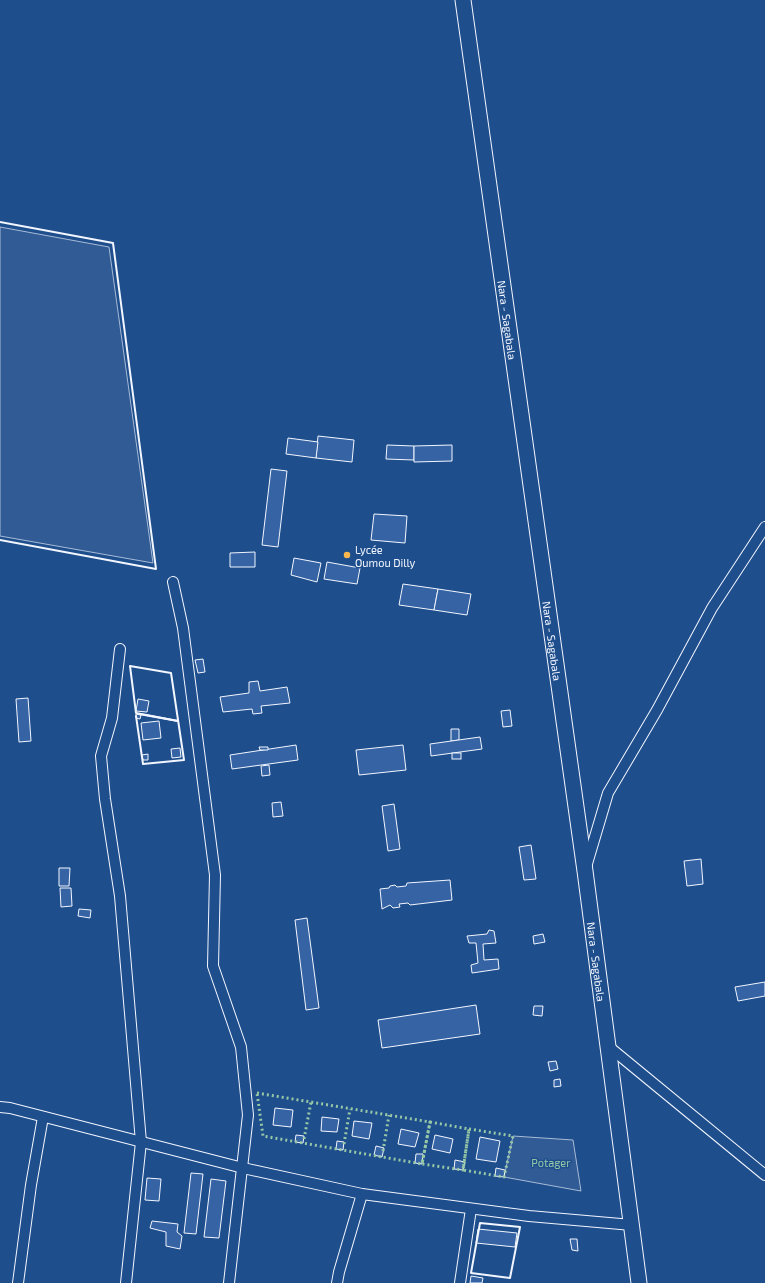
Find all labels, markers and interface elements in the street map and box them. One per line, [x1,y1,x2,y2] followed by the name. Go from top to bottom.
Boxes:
[496,279,520,360] street label: Nara - Sagabala
[355,543,416,569] place label: Lycée Oumou Dilly
[342,550,352,560] marker: Lycée Oumou Dilly
[541,600,565,681] street label: Nara - Sagabala
[585,921,609,1002] street label: Nara - Sagabala
[531,1156,571,1169] park label: Potager

